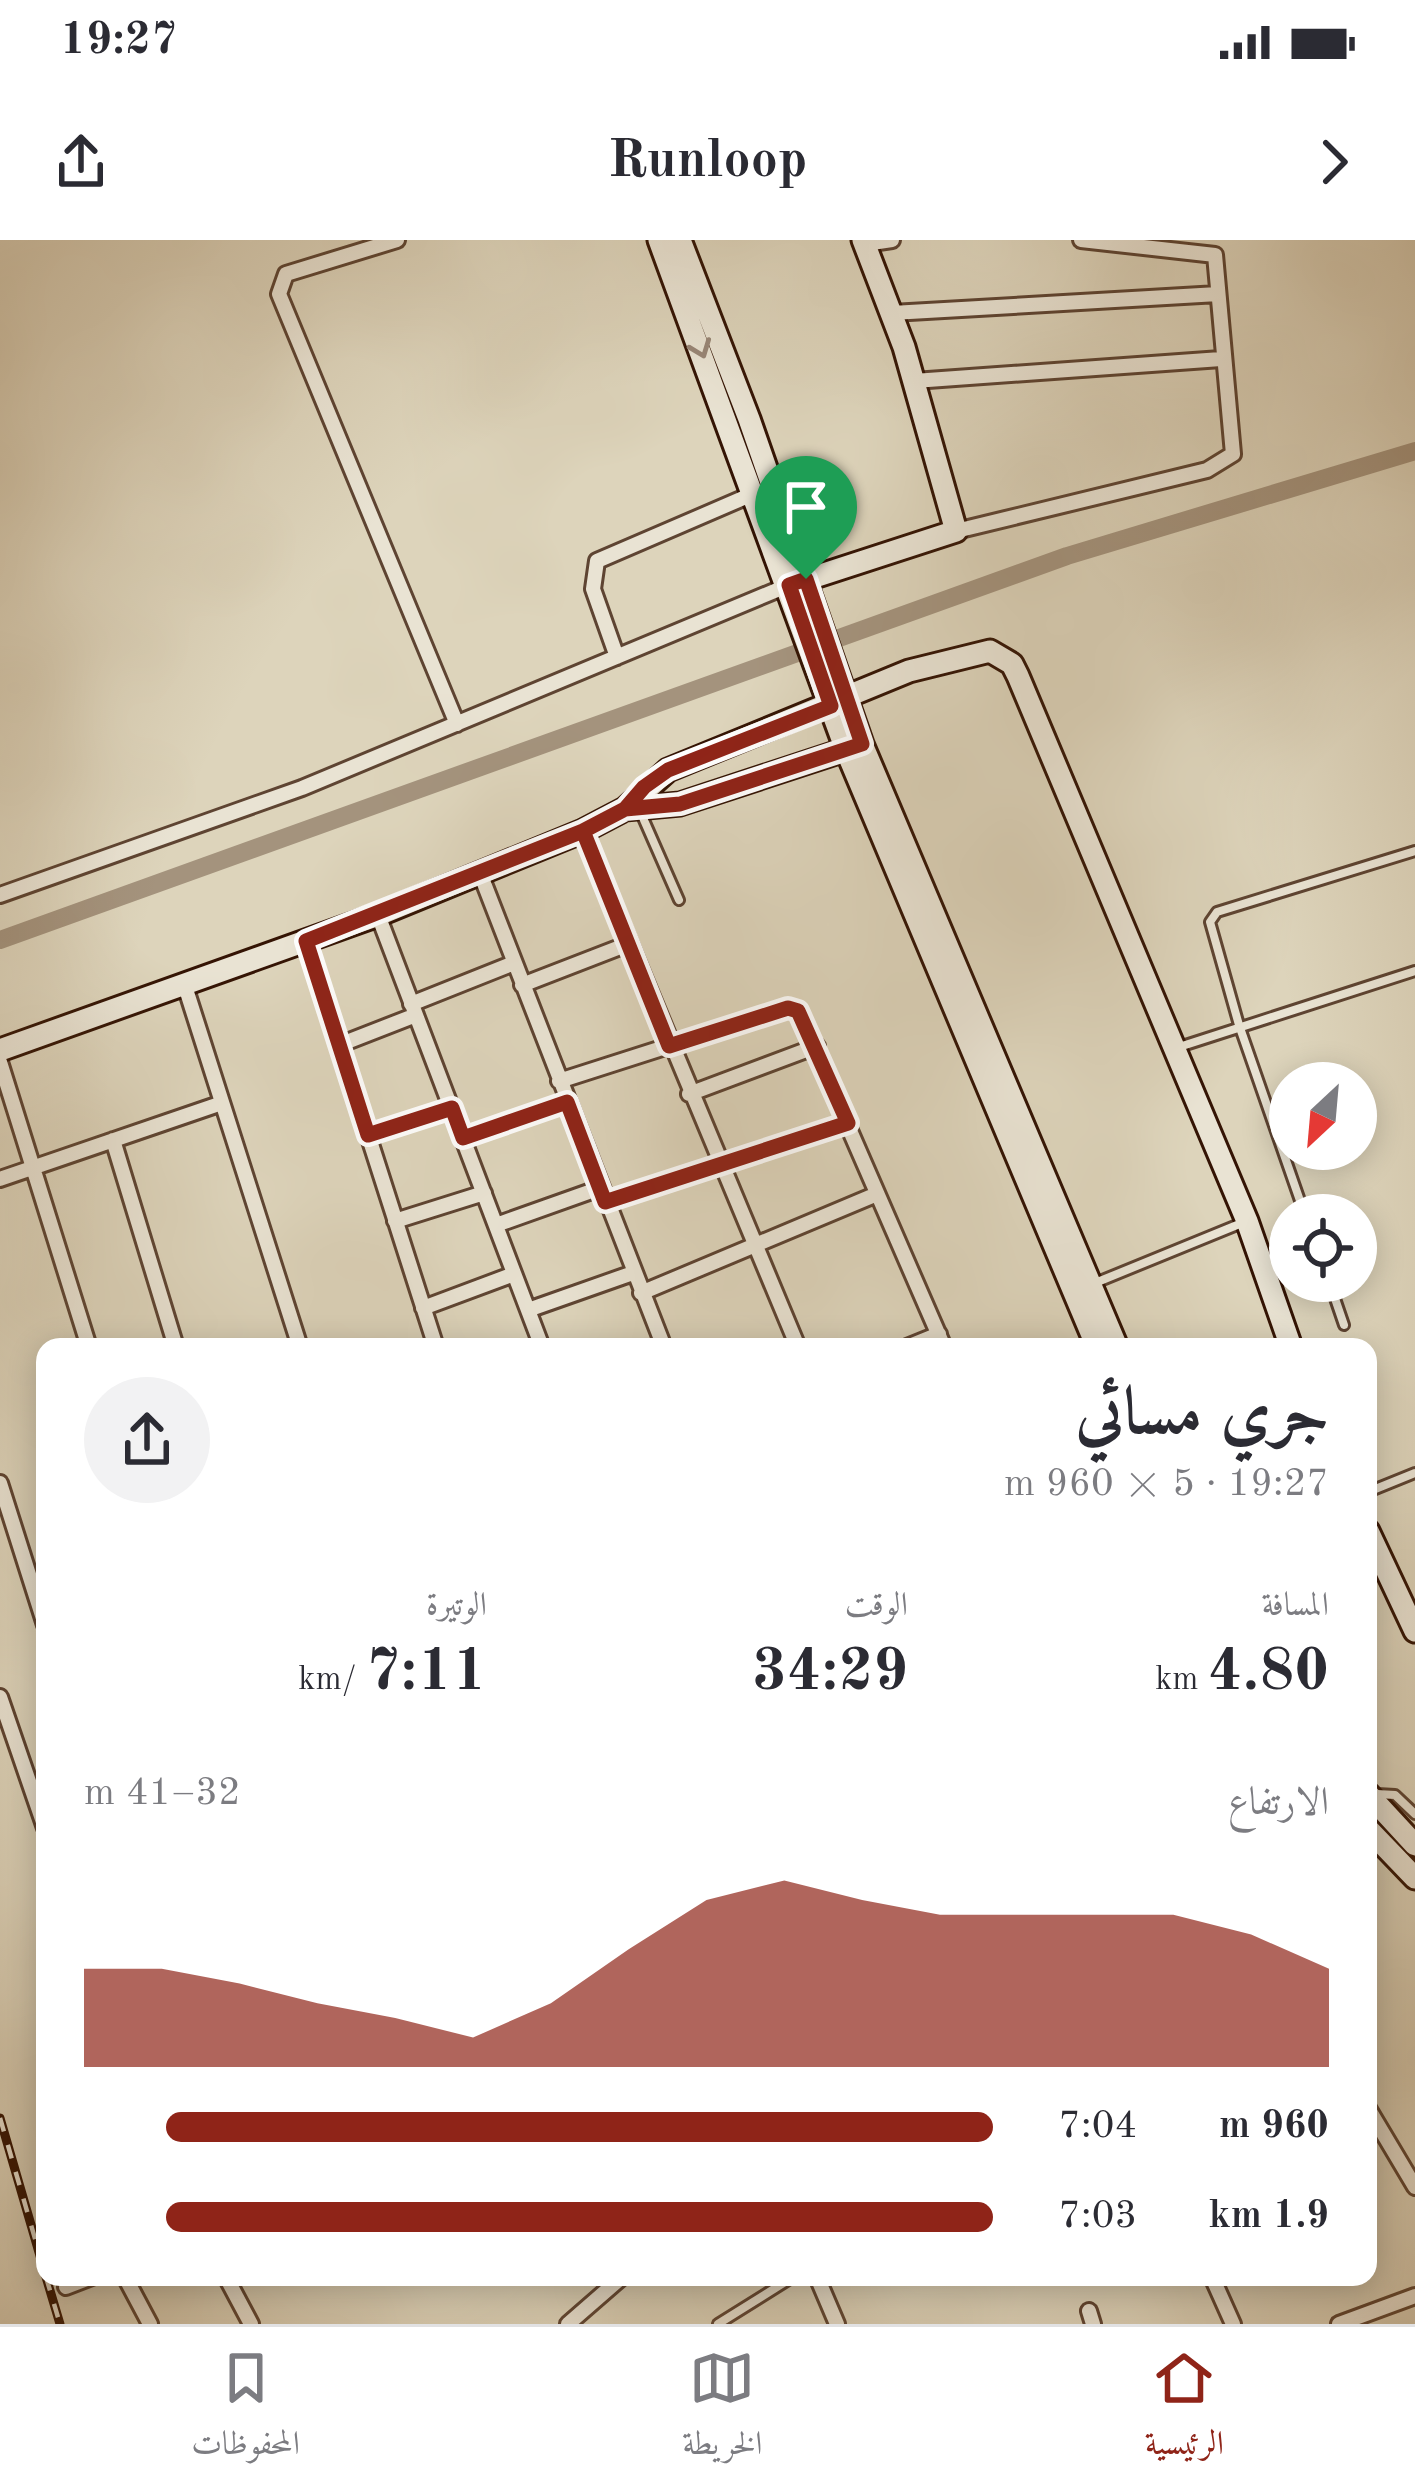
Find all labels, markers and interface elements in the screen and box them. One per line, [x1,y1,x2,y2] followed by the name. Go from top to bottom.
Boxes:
[60,19,177,64] text: 19:27
[48,129,114,195] icon: share
[1301,129,1367,195] icon: forward
[608,135,807,189] text: Runloop
[687,338,712,359] one-way arrow
[755,456,857,579] pin
[773,474,839,540] icon: arrive
[1269,1062,1377,1170] north arrow
[1269,1062,1377,1302] map controls
[1269,1194,1377,1302] button: locate
[84,1377,210,1503] button: share
[1075,1383,1329,1449] text: جري مسائي
[1004,1465,1329,1504] text: 19:27 · 5 × 960 m
[426,1590,487,1623] text: الوتيرة
[845,1590,908,1623] text: الوقت
[1262,1590,1329,1623] text: المسافة
[366,1643,487,1703] text: 7:11
[752,1643,908,1703] text: 34:29
[1208,1643,1329,1703] text: 4.80
[298,1664,366,1697] text: /km
[1155,1664,1208,1697] text: km
[84,1774,241,1813] text: 32–41 m
[1228,1784,1329,1823] text: الارتفاع
[1058,2107,1137,2146] text: 7:04
[1219,2107,1329,2146] text: 960 m
[1058,2197,1137,2236] text: 7:03
[1209,2197,1329,2236] text: 1.9 km
[191,2345,300,2475] tab: المحفوظات
[682,2345,762,2475] tab: الخريطة
[1145,2345,1224,2475] tab: الرئيسية

